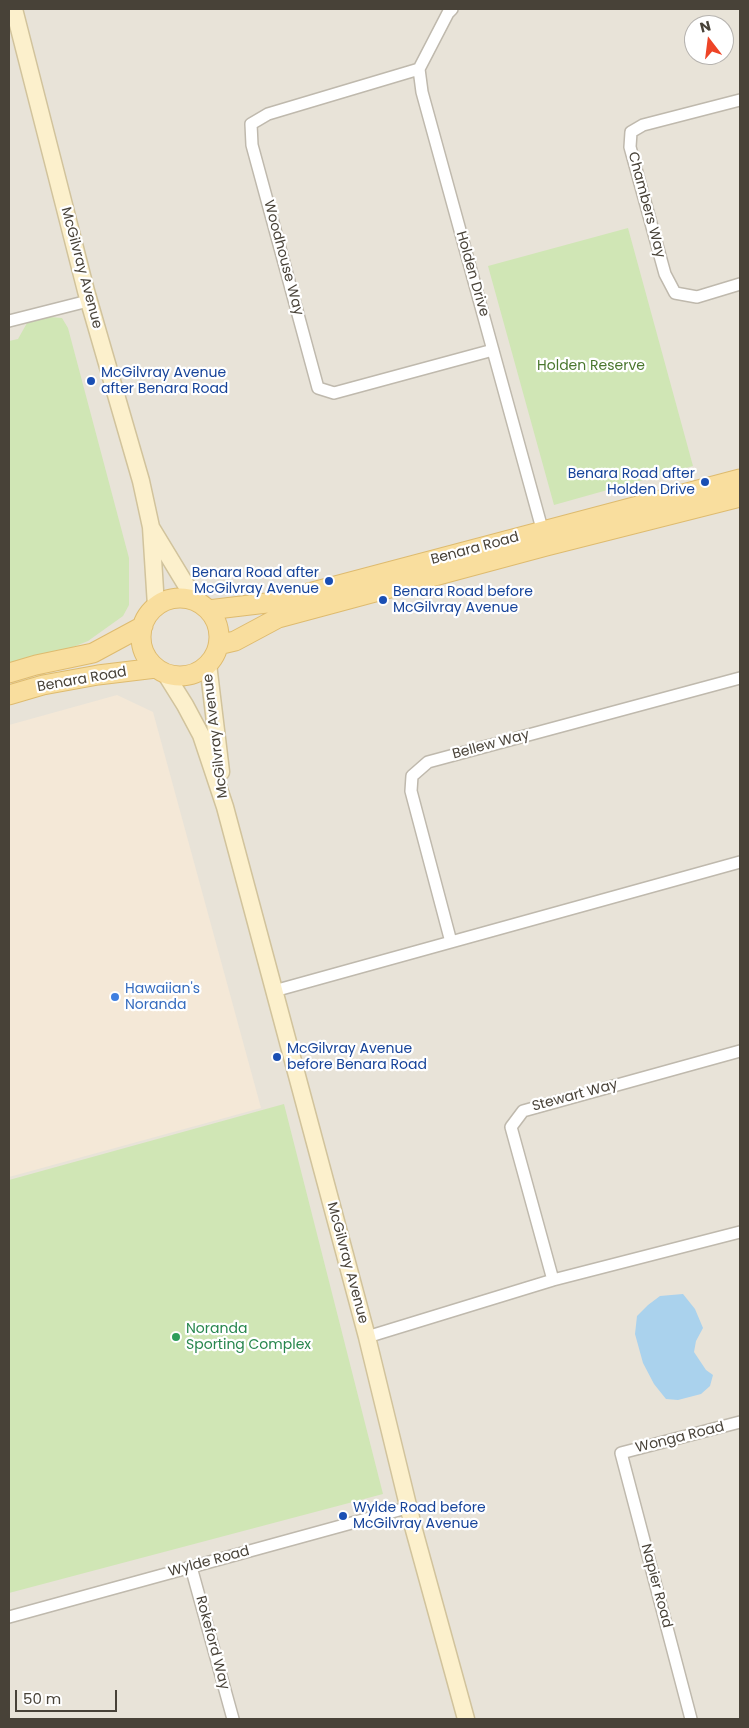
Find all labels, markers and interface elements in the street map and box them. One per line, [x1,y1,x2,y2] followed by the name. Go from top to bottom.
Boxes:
[684,15,734,65] north arrow
[698,15,713,37] text: N
[624,150,668,260] street label: Chambers Way
[260,199,306,317] street label: Woodhouse Way
[57,205,105,331] street label: McGilvray Avenue
[452,229,492,319] street label: Holden Drive
[537,358,645,374] park label: Holden Reserve
[101,365,228,398] place label: McGilvray Avenue after Benara Road
[85,375,97,387] marker: McGilvray Avenue after Benara Road
[568,466,695,498] place label: Benara Road after Holden Drive
[699,476,711,488] marker: Benara Road after Holden Drive
[429,529,521,569] street label: Benara Road
[192,565,319,598] place label: Benara Road after McGilvray Avenue
[323,575,335,587] marker: Benara Road after McGilvray Avenue
[393,584,533,616] place label: Benara Road before McGilvray Avenue
[377,594,389,606] marker: Benara Road before McGilvray Avenue
[36,664,128,696] street label: Benara Road
[200,673,232,799] street label: McGilvray Avenue
[451,727,531,763] street label: Bellew Way
[125,981,200,1014] place label: Hawaiian's Noranda
[109,991,121,1003] marker: Hawaiian's Noranda
[287,1041,427,1074] place label: McGilvray Avenue before Benara Road
[271,1051,283,1063] marker: McGilvray Avenue before Benara Road
[530,1076,620,1116] street label: Stewart Way
[323,1200,371,1326] street label: McGilvray Avenue
[186,1321,311,1354] place label: Noranda Sporting Complex
[170,1331,182,1343] marker: Noranda Sporting Complex
[634,1419,726,1457] street label: Wonga Road
[353,1500,486,1532] place label: Wylde Road before McGilvray Avenue
[337,1510,349,1522] marker: Wylde Road before McGilvray Avenue
[637,1542,675,1630] street label: Napier Road
[167,1543,251,1581] street label: Wylde Road
[191,1594,233,1692] street label: Rokeford Way
[18,1680,120,1712] scale bar
[23,1688,61,1709] text: 50 m

